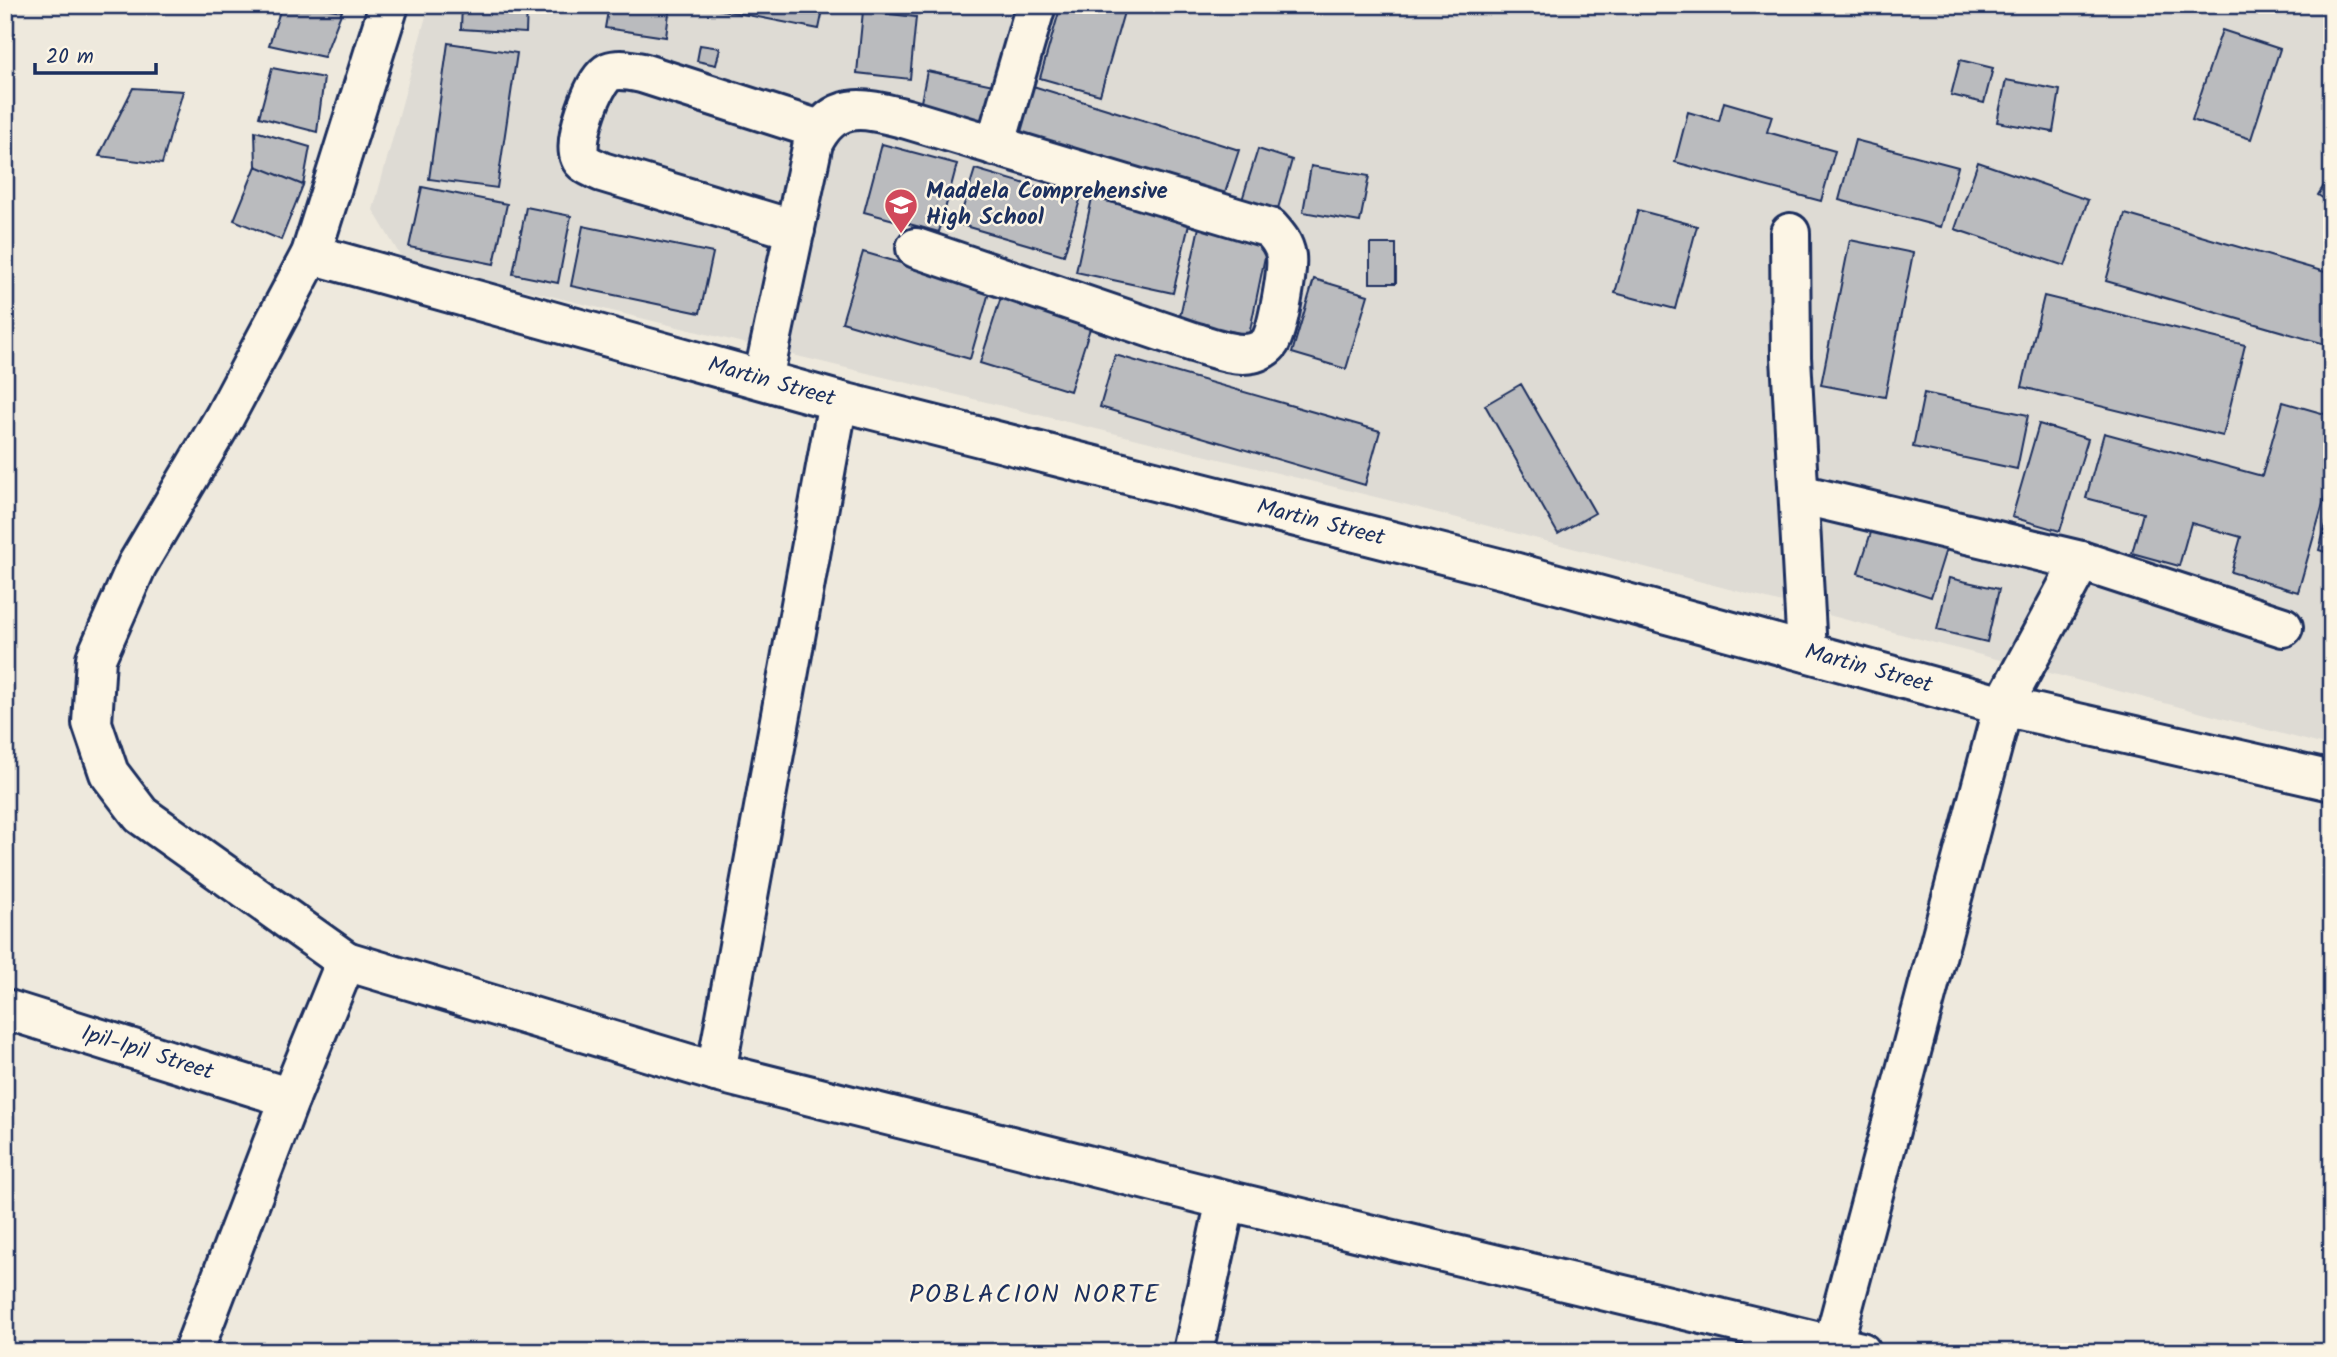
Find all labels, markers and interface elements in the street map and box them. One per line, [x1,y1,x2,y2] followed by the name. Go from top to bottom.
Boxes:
[35,32,156,76] scale bar
[46,41,94,74] text: 20 m
[926,174,1168,236] place label: Maddela Comprehensive High School
[882,186,920,235] school or university icon: Maddela Comprehensive High School
[704,348,840,418] street label: Martin Street
[1253,490,1390,557] street label: Martin Street
[1801,635,1937,704] street label: Martin Street
[77,1016,219,1091] street label: Ipil-Ipil Street
[909,1274,1161,1316] district label: POBLACION NORTE

